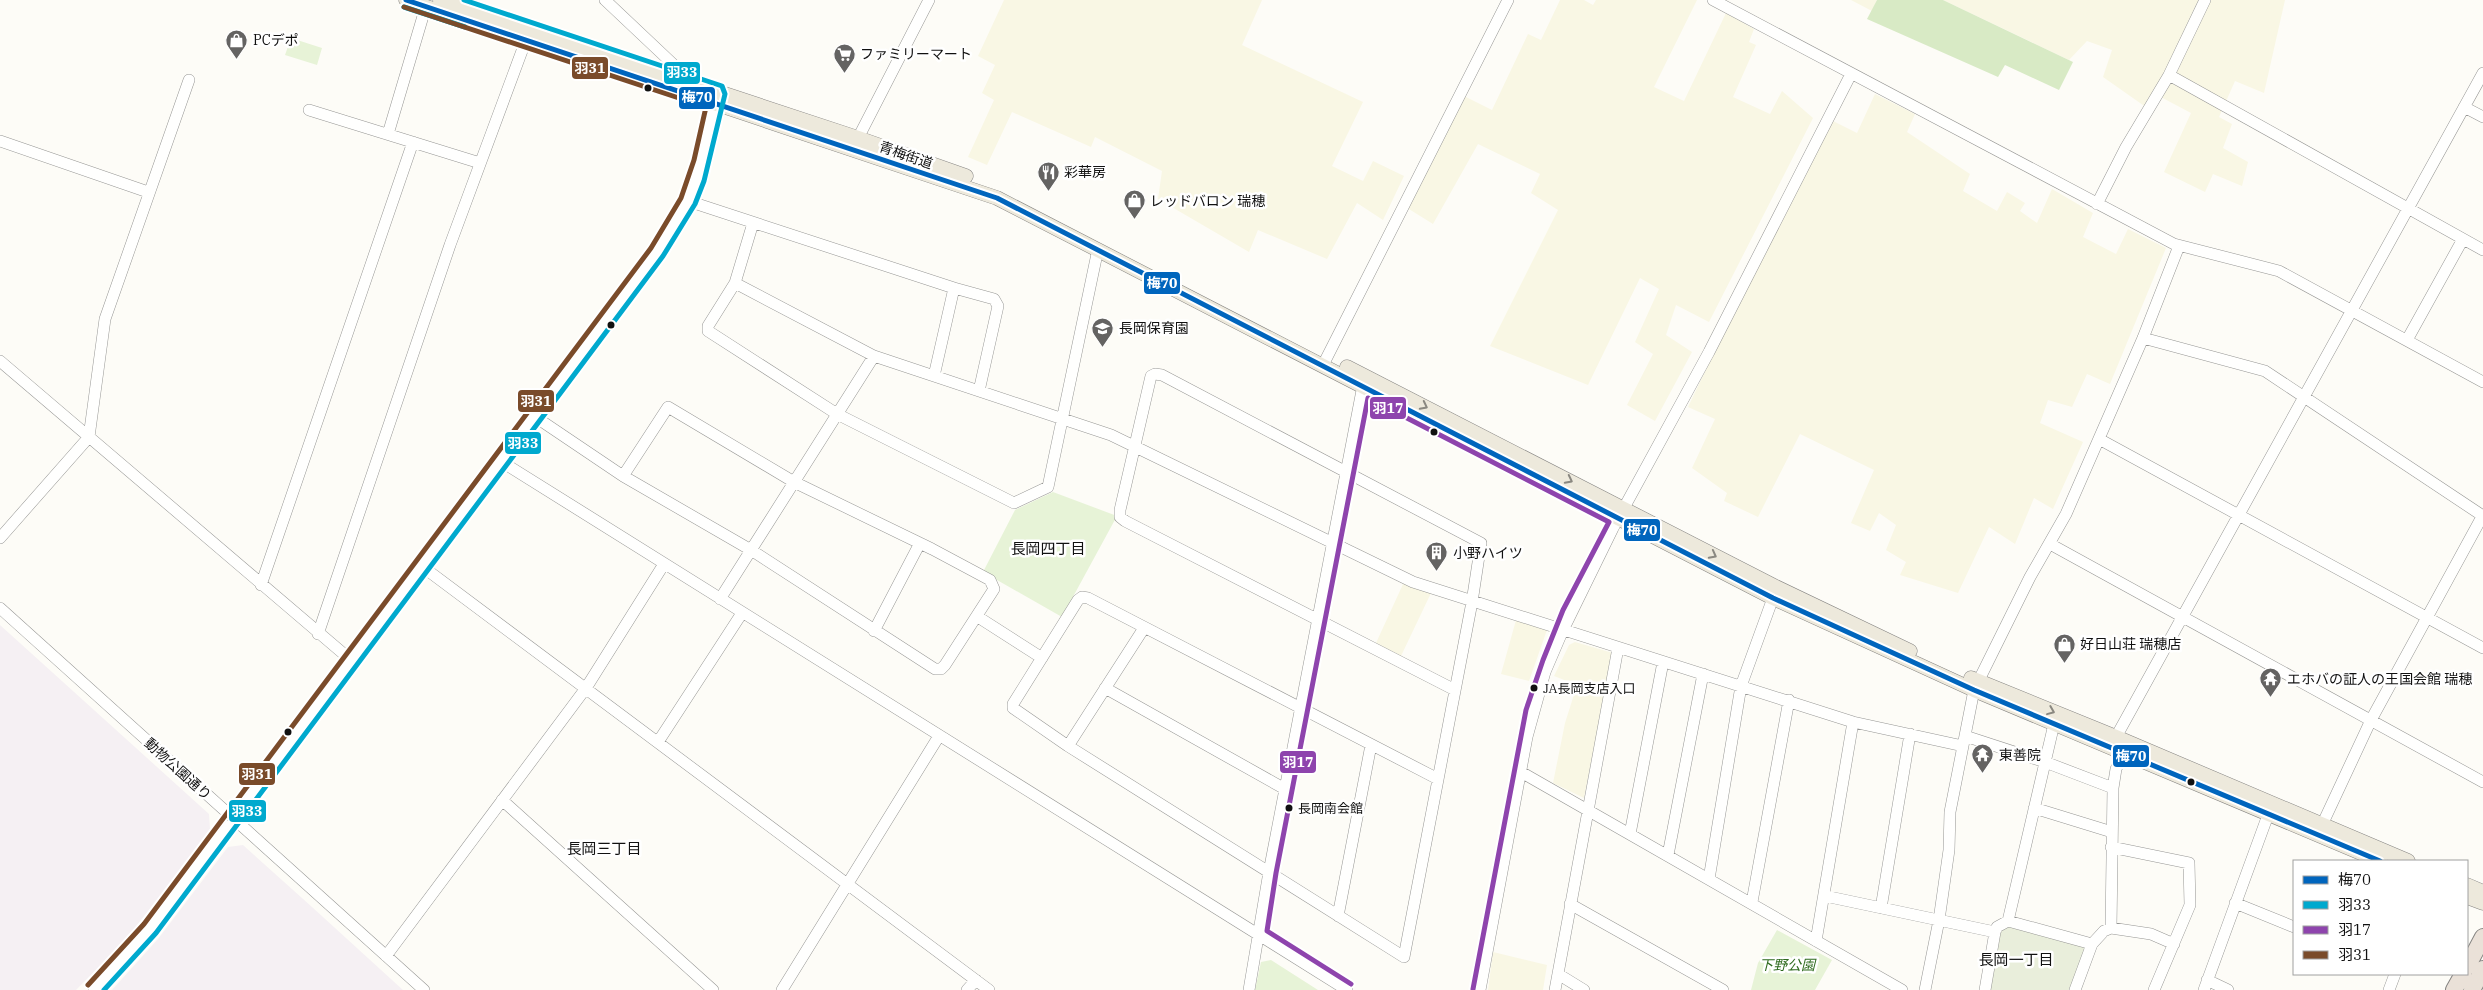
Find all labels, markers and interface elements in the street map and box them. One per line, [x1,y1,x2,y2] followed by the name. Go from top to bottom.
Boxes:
[225,28,249,59] shop icon: PCデポ
[253,31,299,49] place label: PCデポ
[832,42,856,73] supermarket icon: ファミリーマート
[860,45,972,63] place label: ファミリーマート
[571,56,609,80] line badge: 羽31
[575,59,605,77] text: 羽31
[663,61,701,85] line badge: 羽33
[667,63,697,81] text: 羽33
[643,83,653,93] unlabelled marker
[678,86,716,110] line badge: 梅70
[682,88,712,106] text: 梅70
[877,137,935,173] street label: 青梅街道
[1036,160,1060,191] restaurant icon: 彩華房
[1064,163,1106,181] place label: 彩華房
[1122,189,1146,220] shop icon: レッドバロン 瑞穂
[1150,192,1265,210] place label: レッドバロン 瑞穂
[1143,271,1181,295] line badge: 梅70
[1147,274,1177,292] text: 梅70
[1091,316,1115,347] school or university icon: 長岡保育園
[1119,319,1189,337] place label: 長岡保育園
[606,320,616,330] unlabelled marker
[517,389,555,413] line badge: 羽31
[521,392,551,410] text: 羽31
[1369,396,1407,420] line badge: 羽17
[1373,399,1403,417] text: 羽17
[1419,400,1428,410] one-way arrow
[1429,427,1439,437] unlabelled marker
[504,431,542,455] line badge: 羽33
[508,434,538,452] text: 羽33
[1564,474,1573,484] one-way arrow
[1623,518,1661,542] line badge: 梅70
[1627,521,1657,539] text: 梅70
[1010,539,1086,558] district label: 長岡四丁目
[1425,541,1449,572] building icon: 小野ハイツ
[1453,544,1523,562] place label: 小野ハイツ
[1708,549,1717,559] one-way arrow
[2052,632,2076,663] shop icon: 好日山荘 瑞穂店
[2080,635,2181,653] place label: 好日山荘 瑞穂店
[2259,667,2283,698] temple icon: エホバの証人の王国会館 瑞穂
[2287,670,2472,688] place label: エホバの証人の王国会館 瑞穂
[1543,680,1636,697] place label: JA長岡支店入口
[1529,683,1539,693] marker: JA長岡支店入口
[2046,705,2055,715] one-way arrow
[283,727,293,737] unlabelled marker
[141,734,215,804] street label: 動物公園通り
[1971,743,1995,774] temple icon: 東善院
[2112,744,2150,768] line badge: 梅70
[1999,746,2041,764] place label: 東善院
[2116,747,2146,765] text: 梅70
[1279,750,1317,774] line badge: 羽17
[1283,753,1313,771] text: 羽17
[238,762,276,786] line badge: 羽31
[242,765,272,783] text: 羽31
[2186,777,2196,787] unlabelled marker
[228,799,267,823] line badge: 羽33
[1298,800,1363,817] place label: 長岡南会館
[232,802,262,820] text: 羽33
[1284,803,1294,813] marker: 長岡南会館
[566,839,642,858] district label: 長岡三丁目
[2293,860,2468,975] legend
[2338,870,2371,889] text: 梅70
[2338,895,2371,914] text: 羽33
[2338,920,2371,939] text: 羽17
[2338,945,2371,964] text: 羽31
[1978,950,2054,969] district label: 長岡一丁目
[1759,956,1817,974] park label: 下野公園

